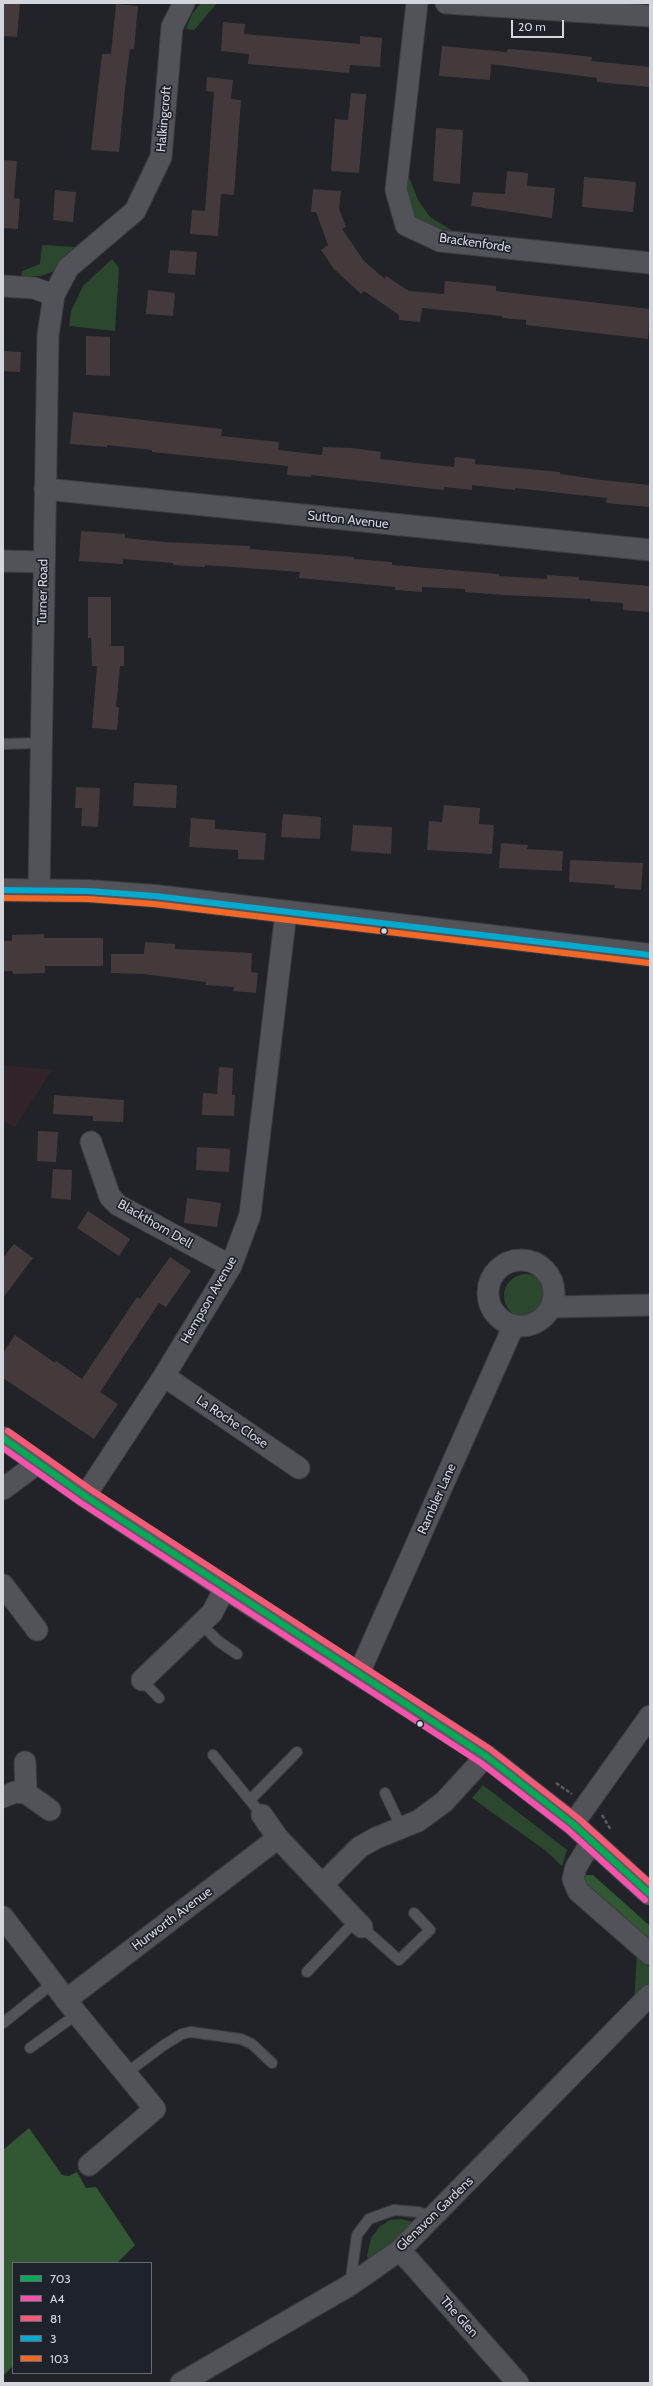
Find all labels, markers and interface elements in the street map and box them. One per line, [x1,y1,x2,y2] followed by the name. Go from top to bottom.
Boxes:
[513,12,566,38] scale bar
[518,19,546,34] text: 20 m
[153,85,175,153] street label: Halkingcroft
[438,230,512,256] street label: Brackenforde
[307,508,389,532] street label: Sutton Avenue
[35,559,51,625] street label: Turner Road
[379,926,389,936] unlabelled marker
[115,1196,195,1252] street label: Blackthorn Dell
[178,1254,240,1346] street label: Hempson Avenue
[193,1392,271,1452] street label: La Roche Close
[414,1461,460,1537] street label: Rambler Lane
[415,1719,425,1729] unlabelled marker
[129,1884,215,1954] street label: Hurworth Avenue
[393,2173,477,2255] street label: Glenavon Gardens
[12,2262,152,2374] legend
[50,2271,71,2286] text: 703
[50,2291,64,2306] text: A4
[437,2294,481,2340] street label: The Glen
[50,2311,61,2326] text: 81
[50,2331,57,2346] text: 3
[50,2351,69,2366] text: 103

